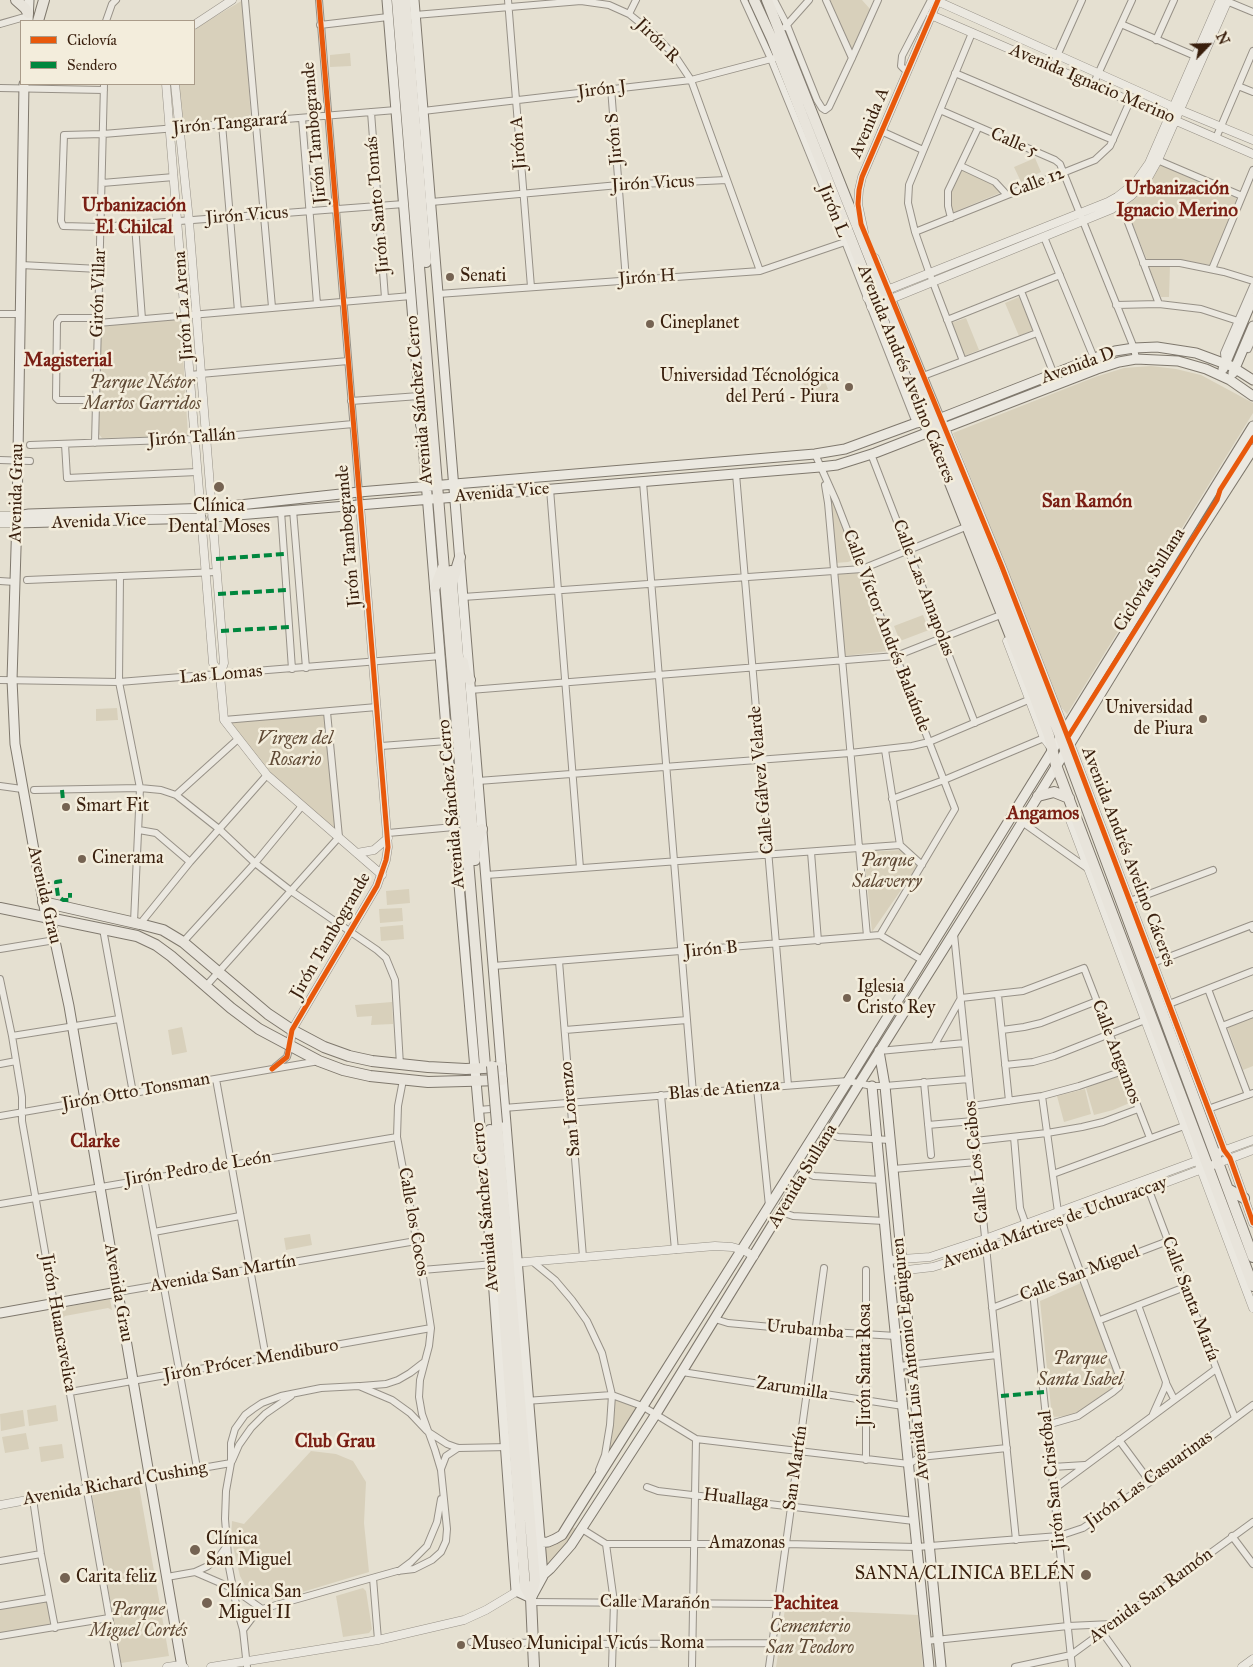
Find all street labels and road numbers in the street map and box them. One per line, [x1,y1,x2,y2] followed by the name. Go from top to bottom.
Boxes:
[630,14,684,68] street label: Jirón R
[1006,39,1178,129] street label: Avenida Ignacio Merino
[298,61,332,205] street label: Jirón Tambogrande
[576,76,628,104] street label: Jirón J
[845,84,895,162] street label: Avenida A
[172,108,288,140] street label: Jirón Tangarará
[602,112,628,166] street label: Jirón S
[506,115,532,171] street label: Jirón A
[987,123,1041,163] street label: Calle 5
[361,135,395,275] street label: Jirón Santo Tomás
[1007,163,1067,203] street label: Calle 12
[611,171,695,197] street label: Jirón Vicus
[813,181,853,241] street label: Jirón L
[205,202,289,230] street label: Jirón Vicus
[87,248,111,338] street label: Girón Villar
[169,250,199,362] street label: Jirón La Arena
[852,262,960,486] street label: Avenida Andrés Avelino Cáceres
[618,265,676,291] street label: Jirón H
[402,315,438,485] street label: Avenida Sánchez Cerro
[1038,343,1118,389] street label: Avenida D
[148,424,236,452] street label: Jirón Tallán
[5,443,29,543] street label: Avenida Grau
[332,464,366,608] street label: Jirón Tambogrande
[454,478,550,508] street label: Avenida Vice
[51,510,147,534] street label: Avenida Vice
[887,517,959,659] street label: Calle Las Amapolas
[1109,524,1191,636] street label: Ciclovía Sullana
[837,527,935,735] street label: Calle Víctor Andrés Balaúnde
[179,661,263,689] street label: Las Lomas
[745,705,779,855] street label: Calle Gálvez Velarde
[434,719,470,889] street label: Avenida Sánchez Cerro
[1076,744,1180,970] street label: Avenida Andrés Avelino Cáceres
[22,844,66,946] street label: Avenida Grau
[286,869,376,1003] street label: Jirón Tambogrande
[683,937,739,963] street label: Jirón B
[1086,997,1146,1107] street label: Calle Angamos
[556,1061,586,1157] street label: San Lorenzo
[60,1068,212,1116] street label: Jirón Otto Tonsman
[667,1074,781,1106] street label: Blas de Atienza
[960,1100,994,1224] street label: Calle Los Ceibos
[764,1120,842,1232] street label: Avenida Sullana
[468,1122,504,1292] street label: Avenida Sánchez Cerro
[123,1147,273,1191] street label: Jirón Pedro de León
[393,1166,433,1278] street label: Calle los Cocos
[940,1172,1170,1274] street label: Avenida Mártires de Uchuraccay
[1156,1234,1224,1364] street label: Calle Santa María
[888,1237,934,1481] street label: Avenida Luis Antonio Eguiguren
[1017,1241,1143,1307] street label: Calle San Miguel
[99,1242,137,1344] street label: Avenida Grau
[148,1251,298,1297] street label: Avenida San Martín
[35,1252,81,1394] street label: Jirón Huancavelica
[855,1303,877,1427] street label: Jirón Santa Rosa
[765,1316,845,1344] street label: Urubamba
[162,1335,340,1387] street label: Jirón Prócer Mendiburo
[754,1373,830,1405] street label: Zarumilla
[1035,1409,1071,1551] street label: Jirón San Cristóbal
[779,1424,813,1512] street label: San Martín
[1081,1427,1217,1533] street label: Jirón Las Casuarinas
[21,1457,209,1511] street label: Avenida Richard Cushing
[702,1484,770,1514] street label: Huallaga
[709,1533,785,1555] street label: Amazonas
[1085,1544,1217,1648] street label: Avenida San Ramón
[600,1591,710,1615] street label: Calle Marañón
[660,1633,704,1655] street label: Roma

